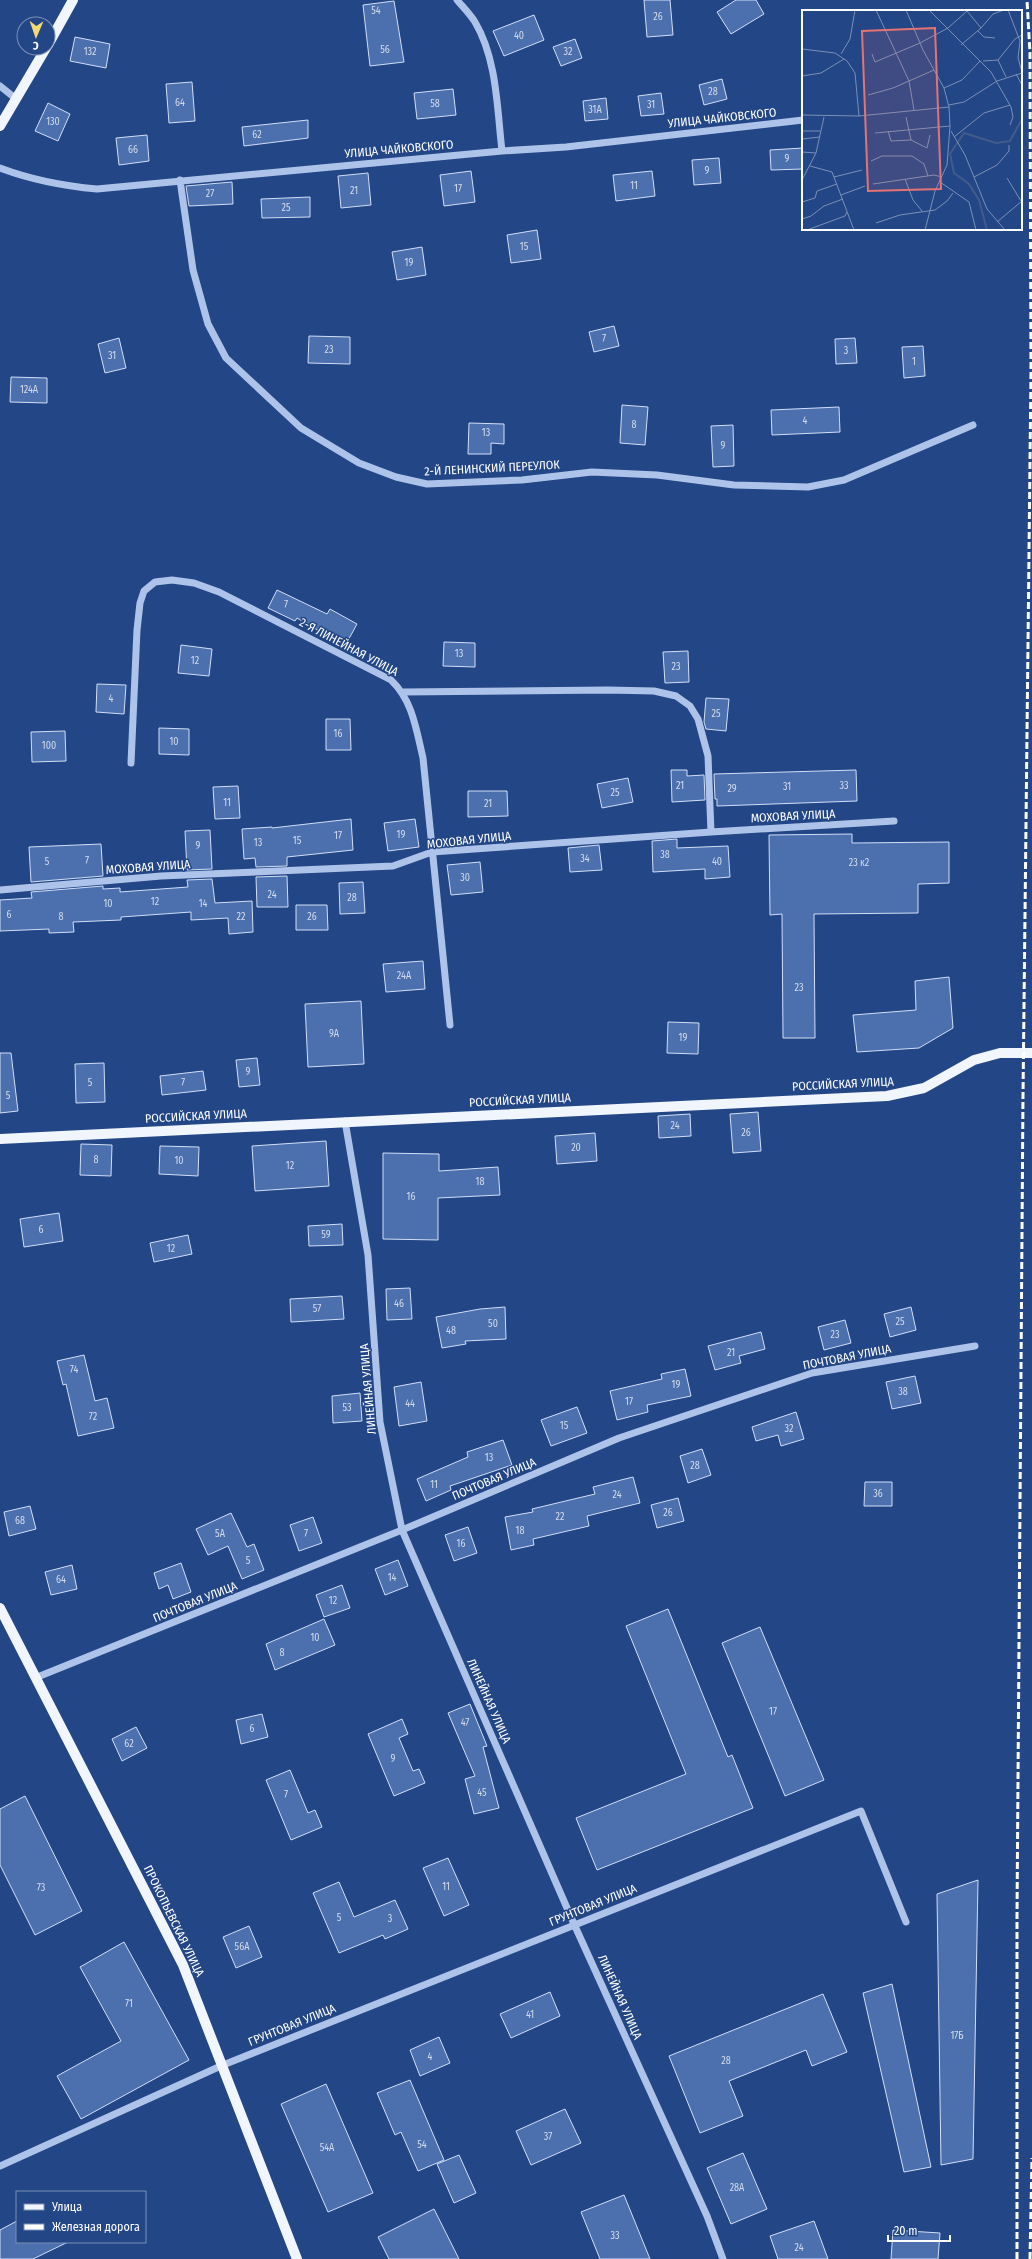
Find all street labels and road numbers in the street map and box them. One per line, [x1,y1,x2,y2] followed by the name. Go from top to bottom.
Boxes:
[666,104,777,131] street label: УЛИЦА ЧАЙКОВСКОГО
[343,136,454,161] street label: УЛИЦА ЧАЙКОВСКОГО
[424,456,561,479] street label: 2-Й ЛЕНИНСКИЙ ПЕРЕУЛОК
[297,614,402,679] street label: 2-Я ЛИНЕЙНАЯ УЛИЦА
[750,807,836,825] street label: МОХОВАЯ УЛИЦА
[426,829,513,851] street label: МОХОВАЯ УЛИЦА
[105,857,191,877] street label: МОХОВАЯ УЛИЦА
[792,1073,895,1094] street label: РОССИЙСКАЯ УЛИЦА
[469,1089,572,1110] street label: РОССИЙСКАЯ УЛИЦА
[145,1105,248,1126] street label: РОССИЙСКАЯ УЛИЦА
[802,1341,893,1372] street label: ПОЧТОВАЯ УЛИЦА
[356,1342,379,1435] street label: ЛИНЕЙНАЯ УЛИЦА
[450,1455,539,1503] street label: ПОЧТОВАЯ УЛИЦА
[151,1578,240,1625] street label: ПОЧТОВАЯ УЛИЦА
[464,1656,515,1746] street label: ЛИНЕЙНАЯ УЛИЦА
[141,1863,207,1980] street label: ПРОКОПЬЕВСКАЯ УЛИЦА
[547,1881,639,1929] street label: ГРУНТОВАЯ УЛИЦА
[595,1952,646,2042] street label: ЛИНЕЙНАЯ УЛИЦА
[246,2001,338,2049] street label: ГРУНТОВАЯ УЛИЦА

